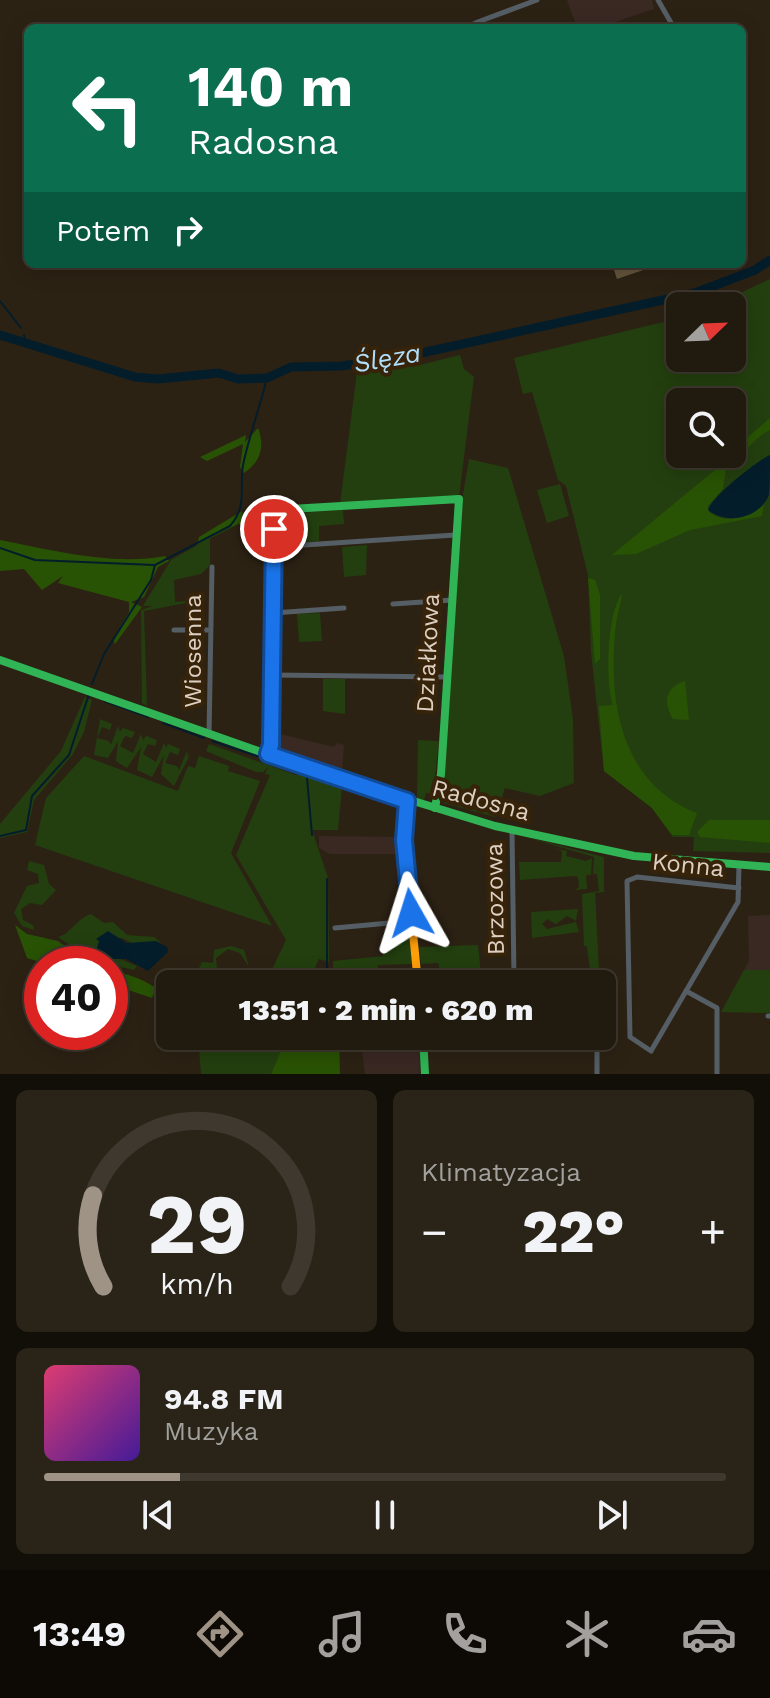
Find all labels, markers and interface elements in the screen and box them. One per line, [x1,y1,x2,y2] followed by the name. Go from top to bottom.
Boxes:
[188,54,353,120] text: 140 m
[56,56,160,160] icon: left
[188,121,338,163] text: Radosna
[166,208,210,252] icon: right
[56,213,150,248] text: Potem
[666,292,746,372] north arrow
[666,292,746,468] map controls
[351,337,423,379] water label: Ślęza
[666,388,746,468] button: search
[240,495,308,563] pin
[252,507,296,551] icon: arrive
[411,593,445,713] street label: Działkowa
[179,594,207,708] street label: Wiosenna
[429,774,533,826] street label: Radosna
[480,843,510,955] street label: Brzozowa
[651,847,725,883] street label: Konna
[369,871,453,955] position arrow
[24,946,128,1050] speed limit sign: 40
[239,992,533,1027] text: 13:51 · 2 min · 620 m
[421,1157,581,1187] text: Klimatyzacja
[146,1176,247,1273] text: 29
[522,1196,625,1267] text: 22°
[421,1206,448,1258] text: −
[699,1206,726,1258] text: +
[160,1267,233,1301] text: km/h
[164,1381,283,1416] text: 94.8 FM
[164,1416,259,1446] text: Muzyka
[136,1493,180,1537] icon: previous
[363,1493,407,1537] icon: pause
[590,1493,634,1537] icon: next
[192,1606,248,1662] icon: directions
[314,1606,370,1662] icon: music
[437,1606,493,1662] icon: phone
[559,1606,615,1662] icon: climate
[681,1606,737,1662] icon: car
[33,1613,126,1655] text: 13:49

